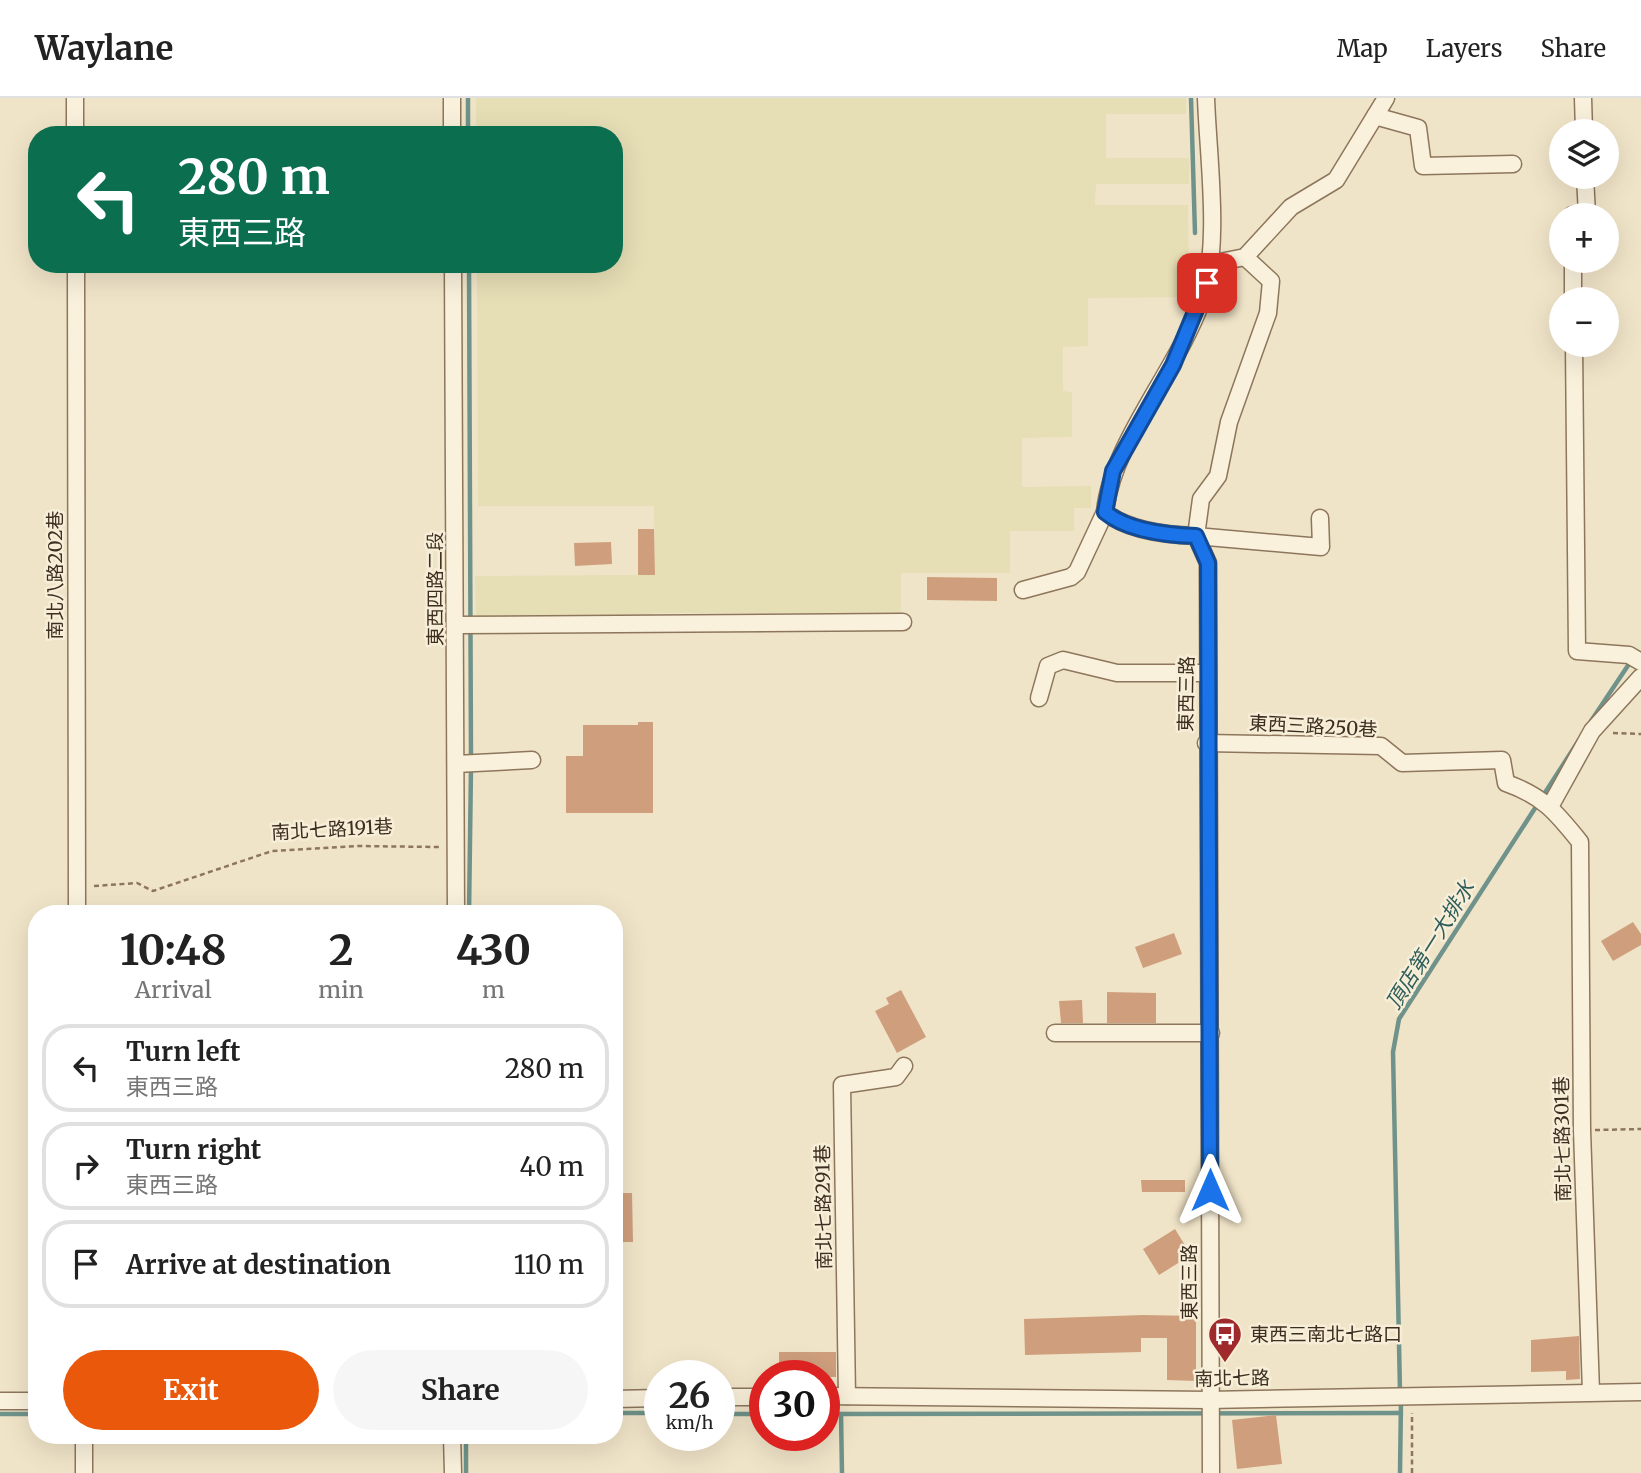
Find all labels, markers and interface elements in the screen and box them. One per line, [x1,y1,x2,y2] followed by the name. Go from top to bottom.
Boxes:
[35,28,173,69] text: Waylane
[1337,33,1388,64] text: Map
[1426,33,1502,64] text: Layers
[1540,33,1606,64] text: Share
[1549,119,1619,357] map controls
[1549,119,1619,189] button: layers
[178,146,330,207] text: 280 m
[63,154,154,245] icon: left
[1549,203,1619,273] button: +
[178,213,306,253] text: 東西三路
[1177,253,1237,313] pin
[1188,264,1226,302] icon: arrive
[1549,287,1619,357] button: −
[43,511,67,639] street label: 南北八路202巷
[423,532,447,646] street label: 東西四路二段
[1173,656,1199,732] street label: 東西三路
[1248,711,1378,741] street label: 東西三路250巷
[270,814,394,844] street label: 南北七路191巷
[1380,875,1481,1014] water label: 頂店第一大排水
[120,924,227,976] text: 10:48
[329,924,353,976] text: 2
[456,924,531,976] text: 430
[135,975,212,1004] text: Arrival
[318,975,364,1004] text: min
[482,975,505,1004] text: m
[126,1035,240,1068] text: Turn left
[67,1049,105,1087] icon: left
[505,1052,584,1085] text: 280 m
[126,1072,218,1101] text: 東西三路
[1549,1076,1575,1202] street label: 南北七路301巷
[126,1133,261,1166] text: Turn right
[810,1144,836,1270] street label: 南北七路291巷
[67,1147,105,1185] icon: right
[520,1150,584,1183] text: 40 m
[1173,1153,1247,1227] position arrow
[126,1170,218,1199] text: 東西三路
[1177,1244,1201,1320] street label: 東西三路
[67,1245,105,1283] icon: arrive
[126,1248,391,1281] text: Arrive at destination
[514,1248,584,1281] text: 110 m
[1206,1315,1244,1364] bus stop icon: 東西三南北七路口
[1250,1322,1402,1346] place label: 東西三南北七路口
[63,1350,319,1430] button: Exit
[333,1350,588,1430] button: Share
[749,1360,840,1451] speed limit sign: 30
[1194,1365,1270,1391] street label: 南北七路
[669,1374,710,1418] text: 26
[666,1411,713,1434] text: km/h

